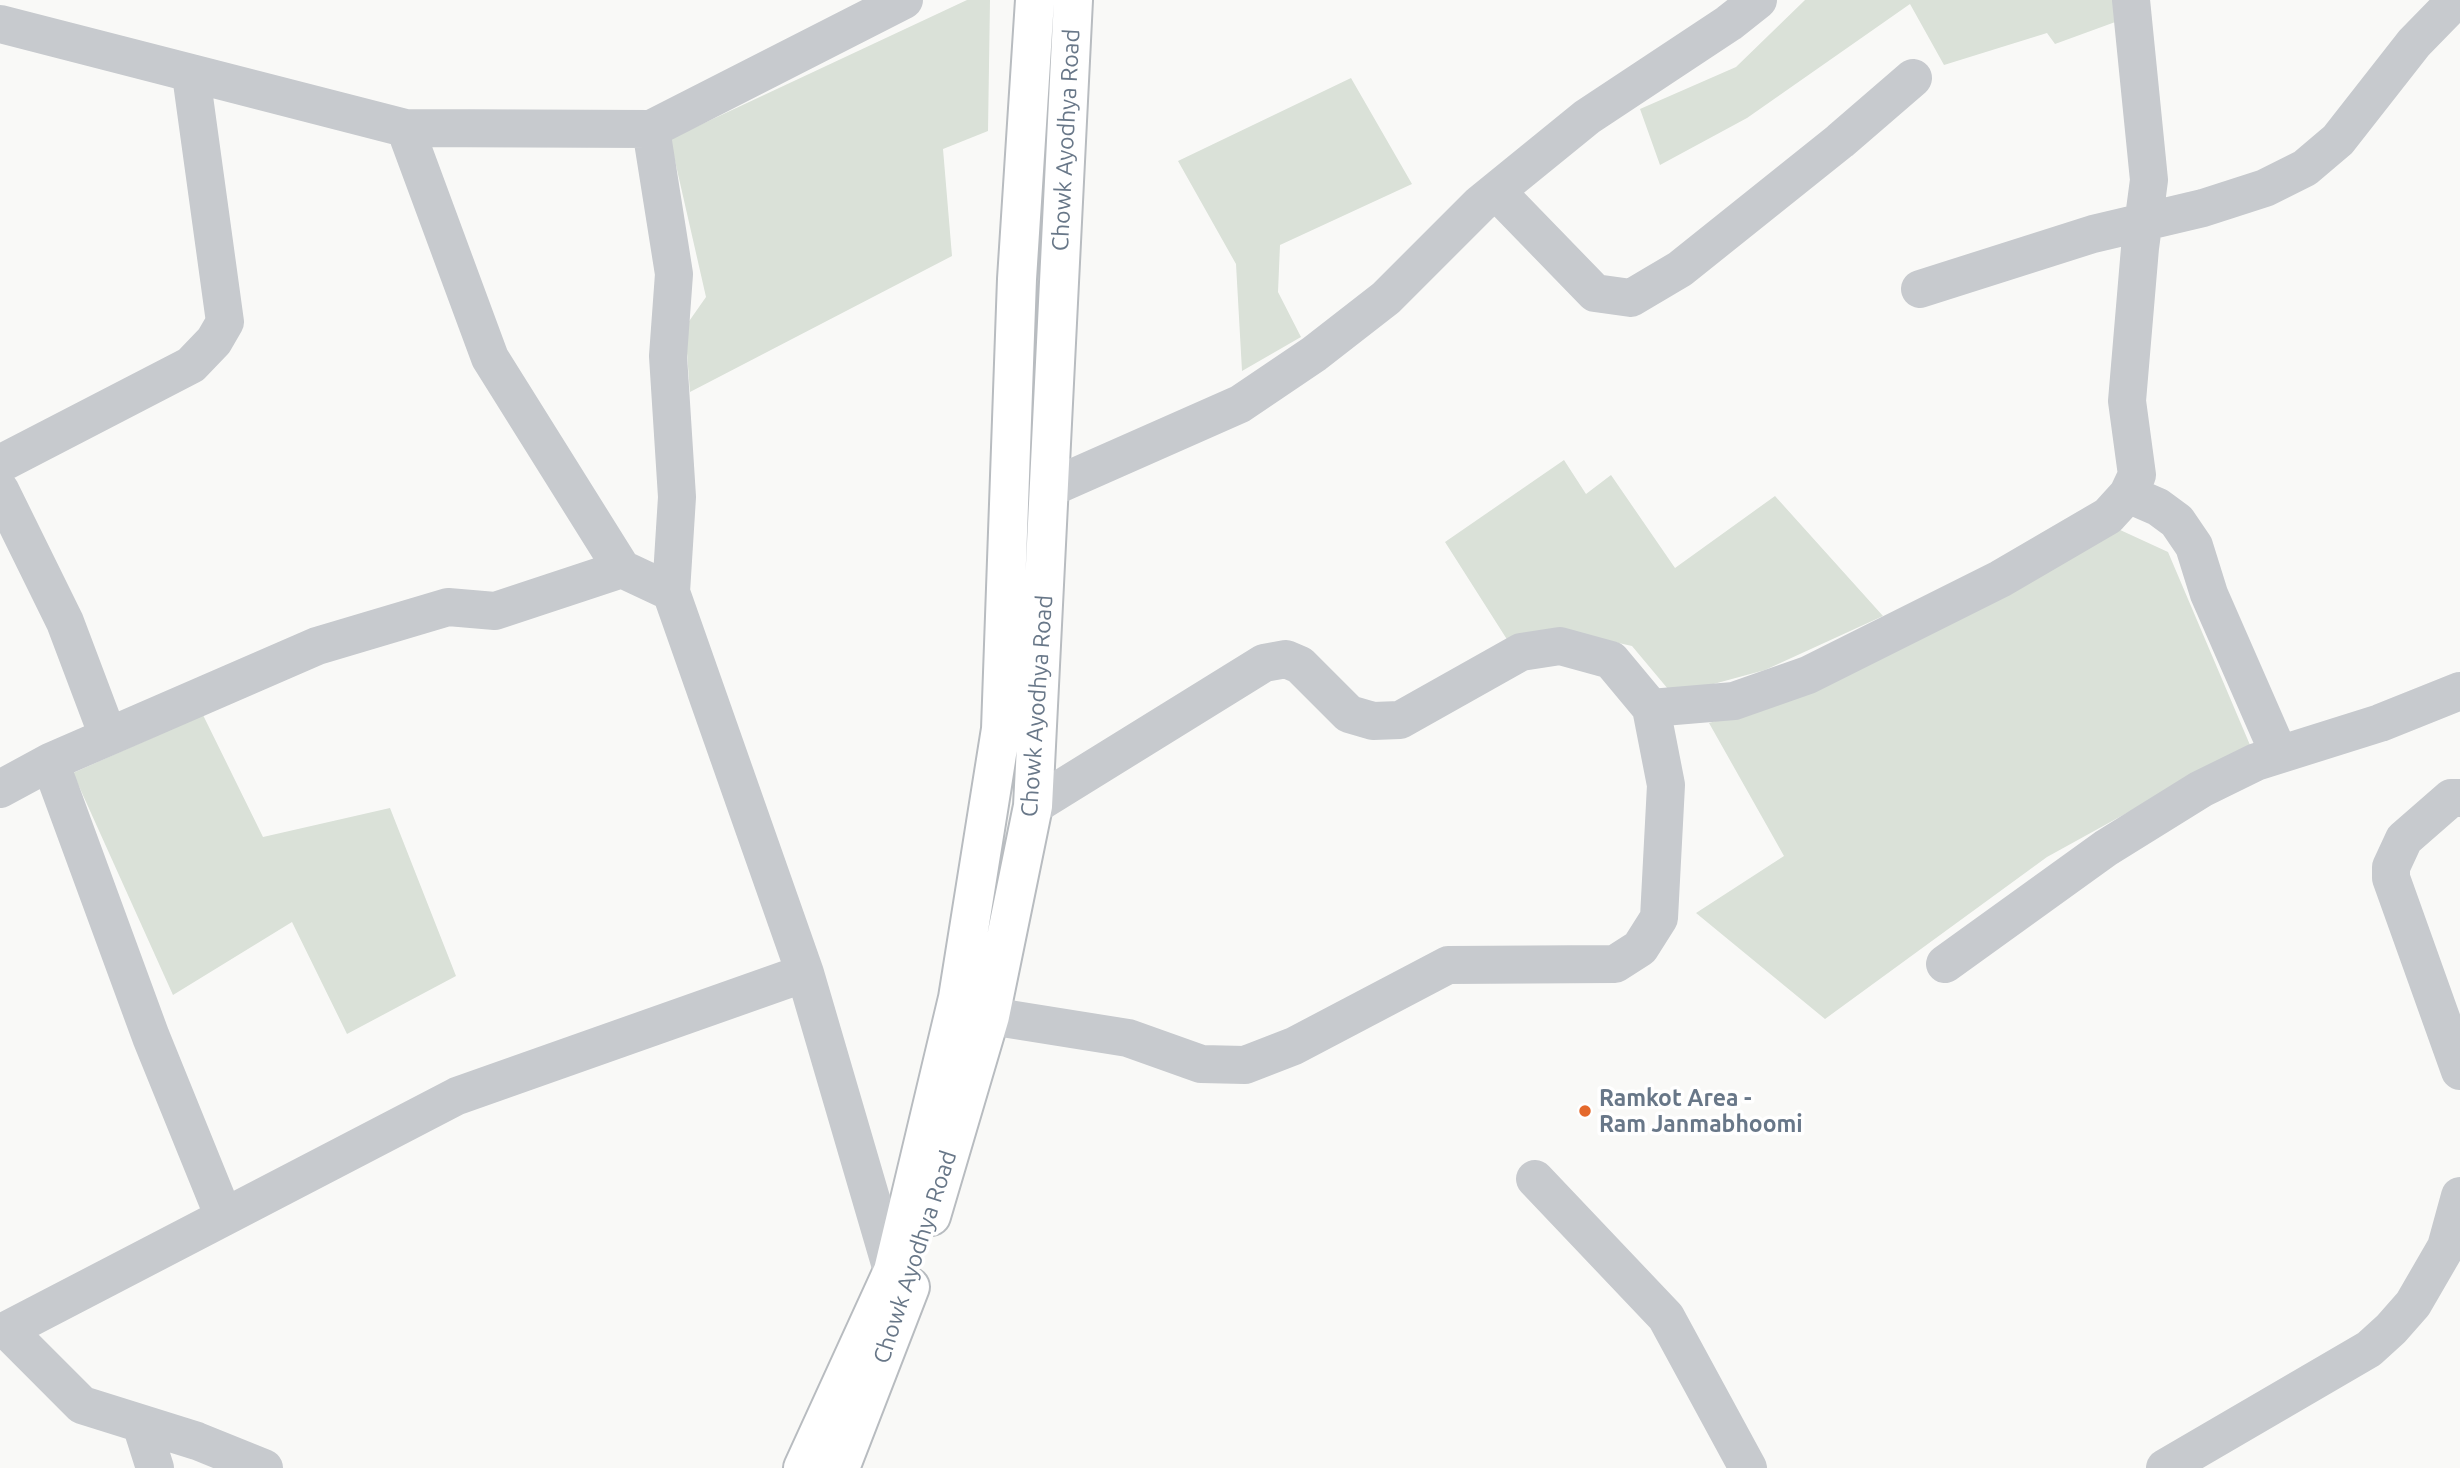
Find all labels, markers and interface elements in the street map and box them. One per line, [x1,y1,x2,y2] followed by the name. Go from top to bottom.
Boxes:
[1046,28,1086,252] street label: Chowk Ayodhya Road
[1015,594,1059,818] street label: Chowk Ayodhya Road
[1599,1084,1803,1138] place label: Ramkot Area - Ram Janmabhoomi
[1577,1103,1593,1119] marker: Ramkot Area - Ram Janmabhoomi
[868,1147,962,1367] street label: Chowk Ayodhya Road

